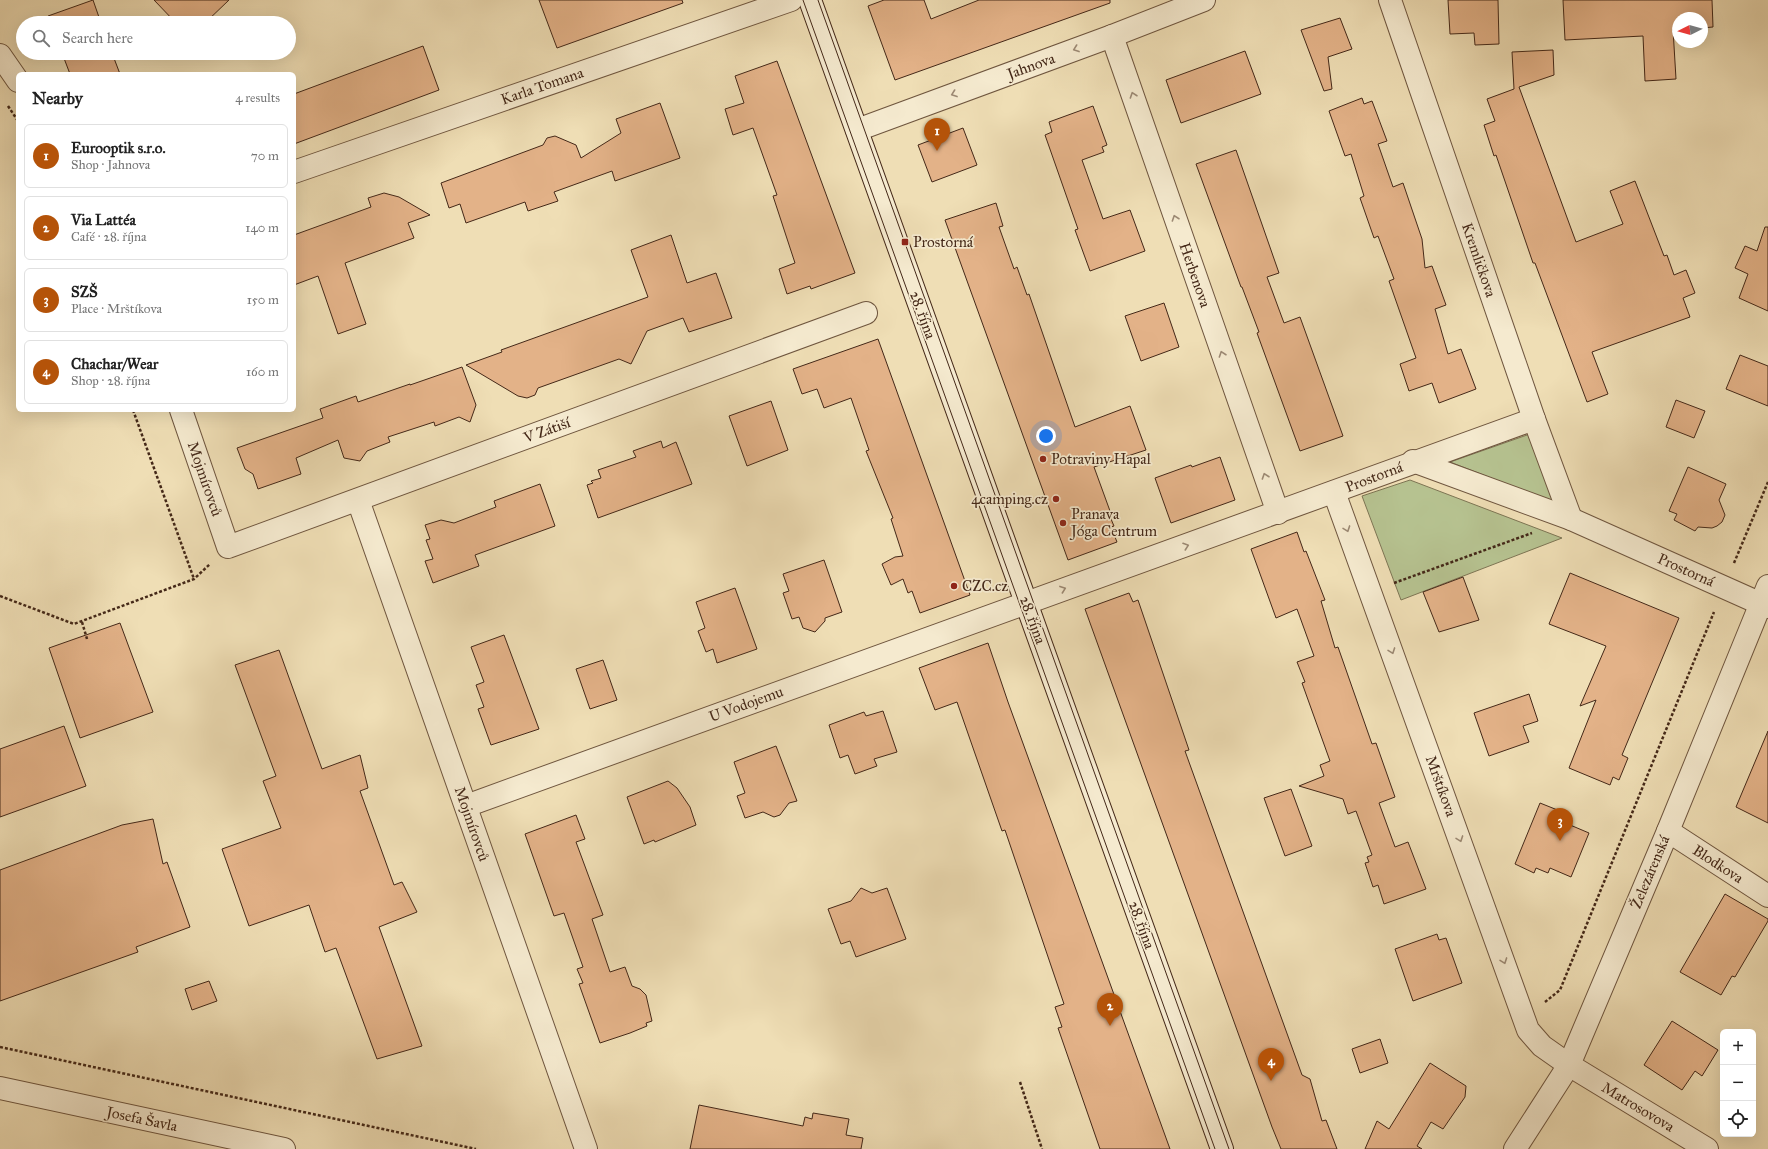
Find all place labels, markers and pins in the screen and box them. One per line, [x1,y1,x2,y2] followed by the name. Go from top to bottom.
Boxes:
[924,118,950,151] pin: 1
[913,233,974,251] place label: Prostorná
[900,237,910,247] marker: Prostorná
[1051,450,1152,468] place label: Potraviny Hapal
[1038,454,1048,464] marker: Potraviny Hapal
[971,490,1048,508] place label: 4camping.cz
[1051,494,1061,504] marker: 4camping.cz
[1069,505,1158,541] place label: Pranava Jóga Centrum
[1058,518,1068,528] marker: Pranava Jóga Centrum
[962,577,1008,595] place label: CZC.cz
[949,581,959,591] marker: CZC.cz
[1547,808,1573,841] pin: 3
[1097,993,1123,1026] pin: 2
[1258,1048,1284,1081] pin: 4

